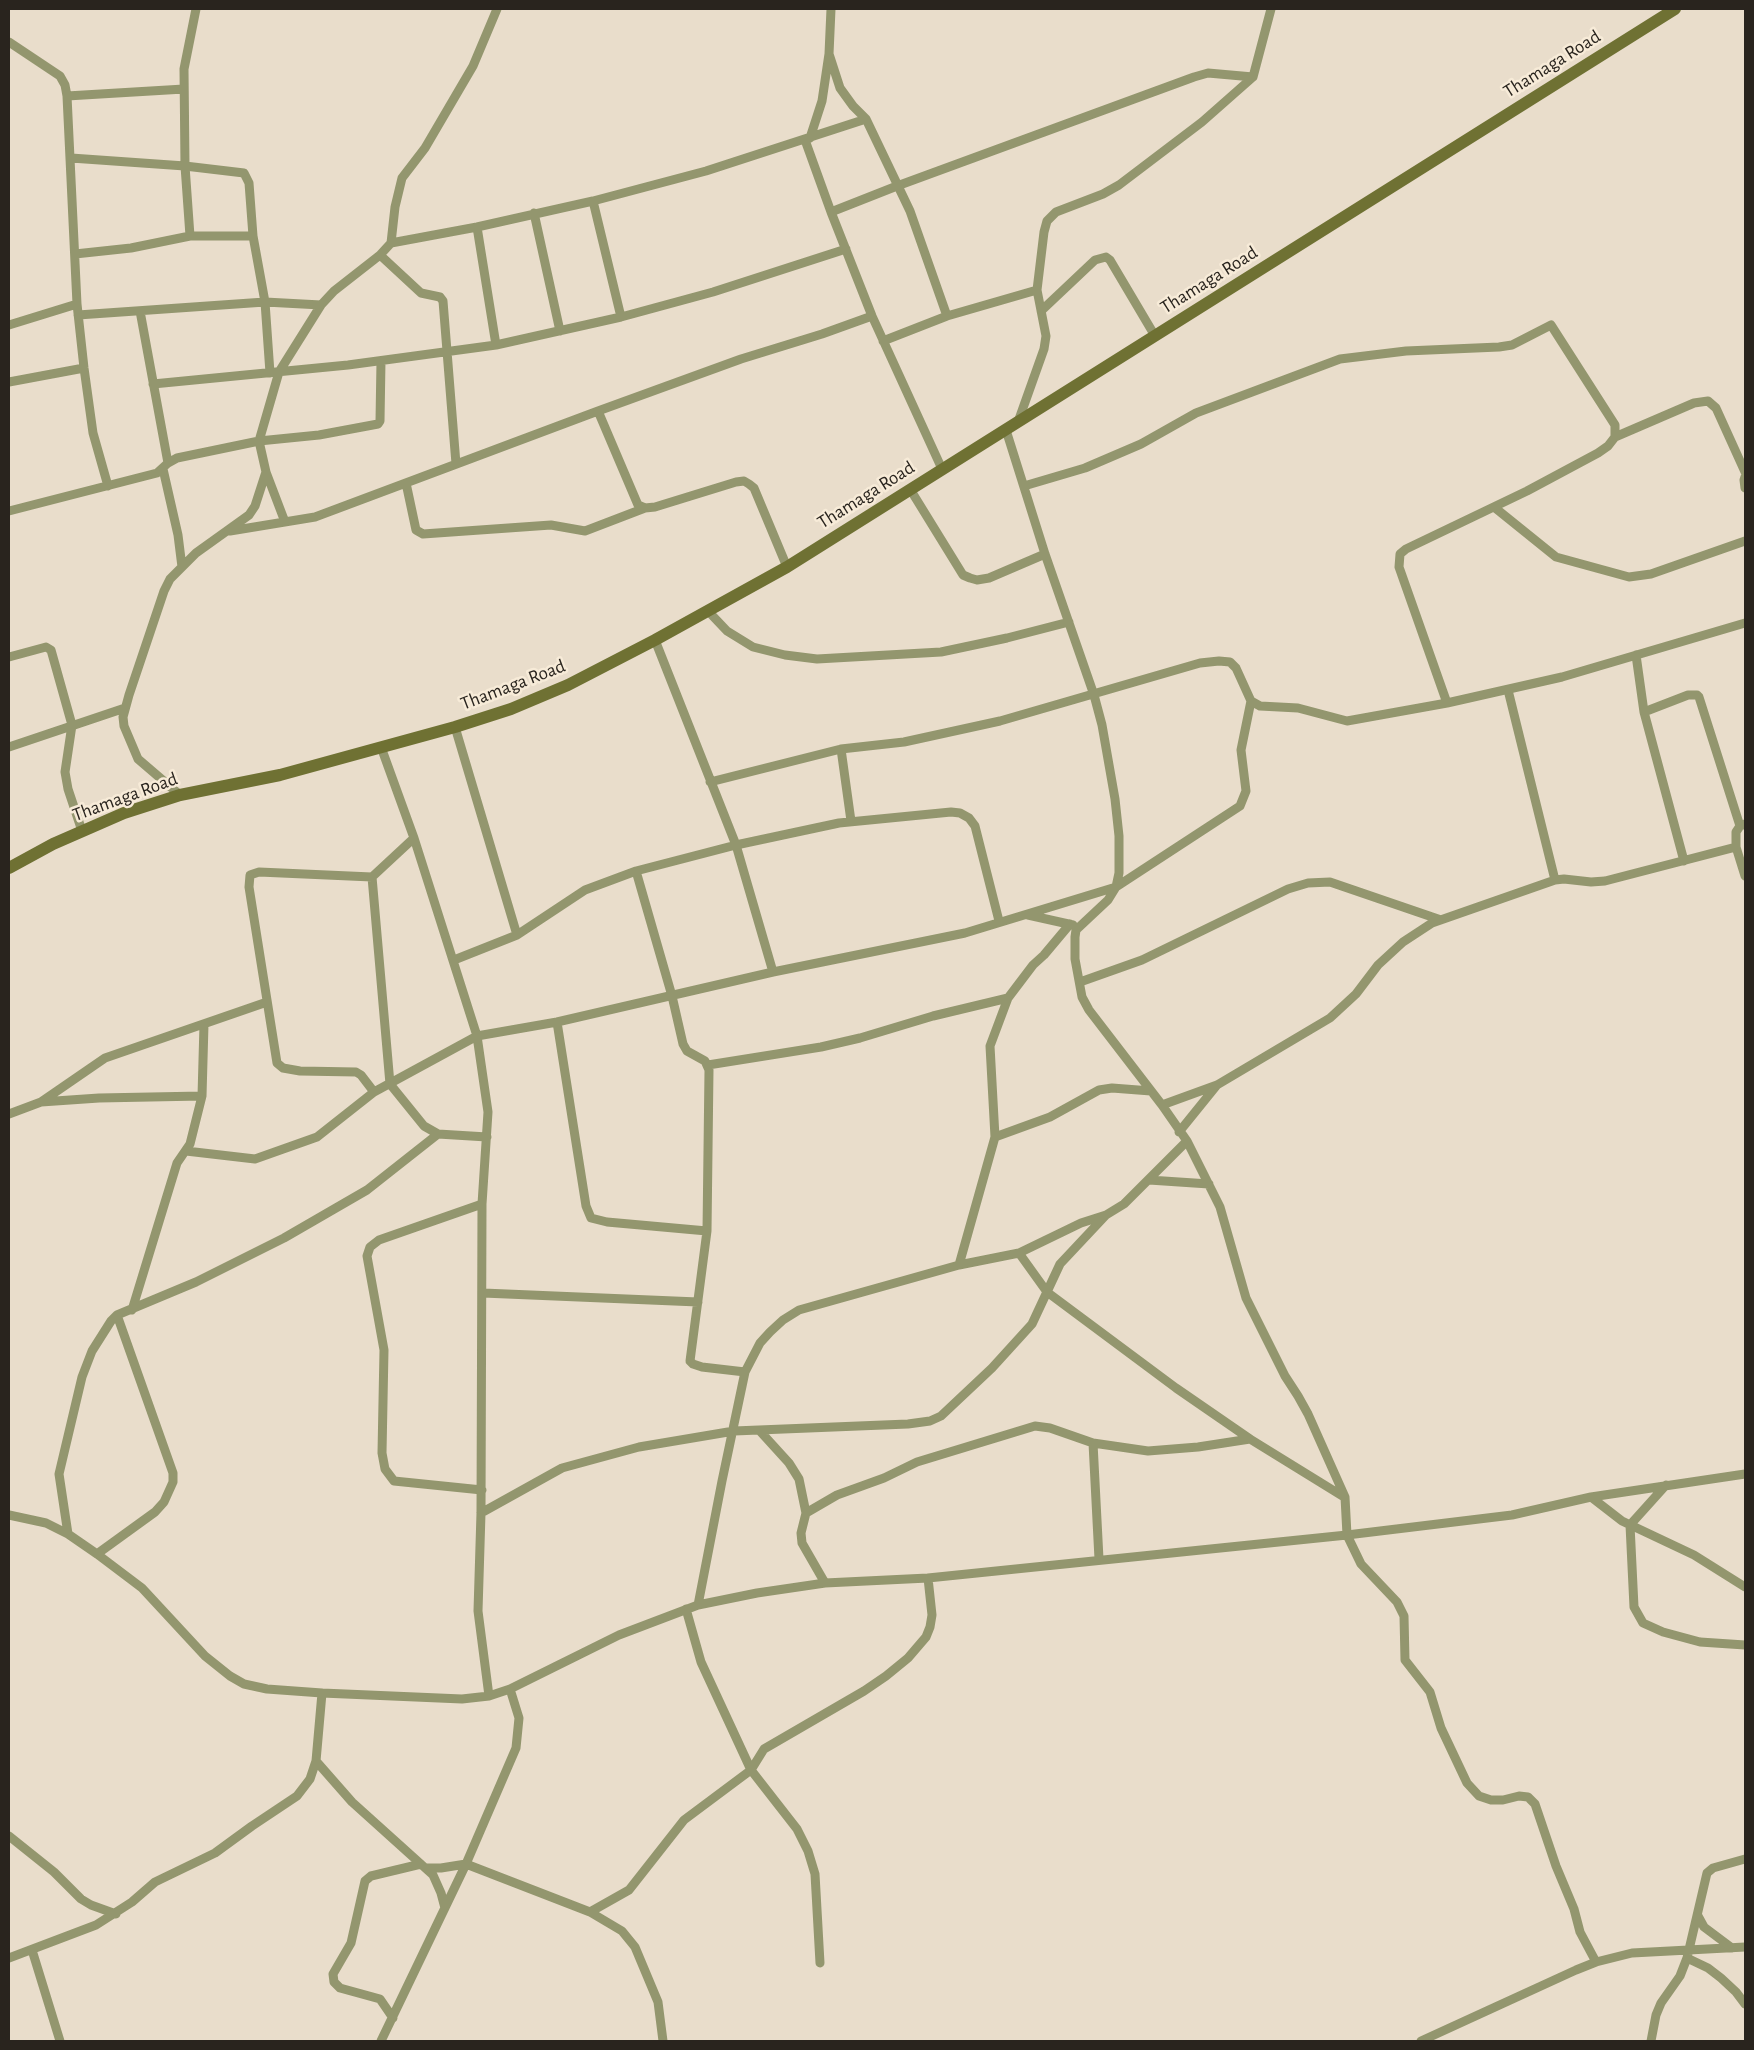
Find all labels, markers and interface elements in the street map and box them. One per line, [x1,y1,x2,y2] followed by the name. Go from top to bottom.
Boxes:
[1499,25,1605,103] street label: Thamaga Road
[1156,241,1262,319] street label: Thamaga Road
[813,456,919,534] street label: Thamaga Road
[457,655,569,715] street label: Thamaga Road
[69,767,181,827] street label: Thamaga Road

